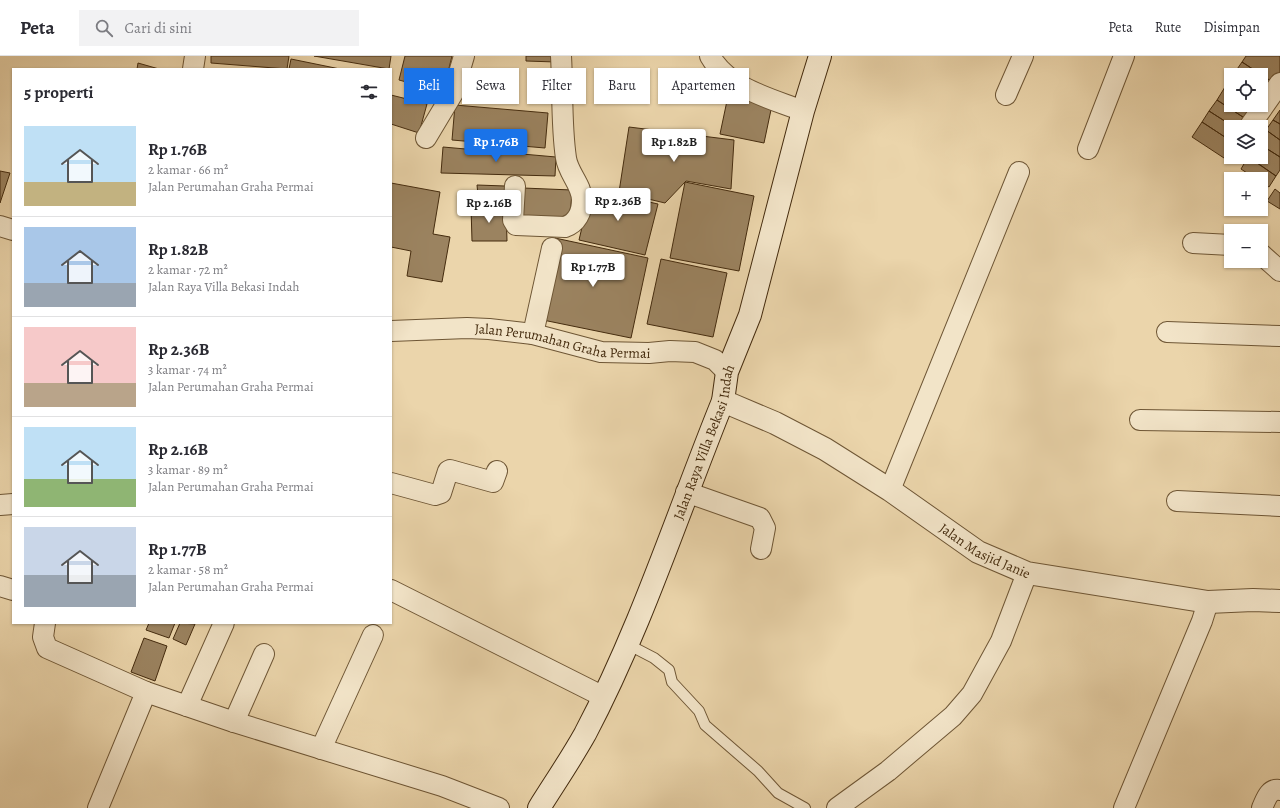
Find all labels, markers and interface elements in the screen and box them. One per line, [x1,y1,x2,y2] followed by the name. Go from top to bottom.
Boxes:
[79,10,359,46] search box
[20,15,55,41] text: Peta
[93,17,115,39] icon: search
[125,18,192,38] text: Cari di sini
[1108,18,1133,37] text: Peta
[1155,18,1181,37] text: Rute
[1203,18,1260,37] text: Disimpan
[404,68,454,104] chip: Beli
[462,68,519,104] chip: Sewa
[527,68,586,104] chip: Filter
[594,68,650,104] chip: Baru
[658,68,749,104] chip: Apartemen
[1224,68,1268,268] map controls
[1224,68,1268,112] button: locate
[24,81,94,104] text: 5 properti
[358,81,380,103] icon: filters
[1224,120,1268,164] button: layers
[455,129,537,163] pin: Rp 1.76B
[633,129,715,163] pin: Rp 1.82B
[473,133,519,150] text: Rp 1.76B
[651,133,697,150] text: Rp 1.82B
[148,138,207,161] text: Rp 1.76B
[56,142,104,190] icon: home
[148,161,228,178] text: 2 kamar · 66 m²
[1224,172,1268,216] button: +
[148,178,314,195] text: Jalan Perumahan Graha Permai
[577,188,659,222] pin: Rp 2.36B
[448,190,530,224] pin: Rp 2.16B
[595,192,641,209] text: Rp 2.36B
[466,194,512,211] text: Rp 2.16B
[1224,224,1268,268] button: −
[148,238,208,261] text: Rp 1.82B
[56,243,104,291] icon: home
[552,254,634,288] pin: Rp 1.77B
[571,258,615,275] text: Rp 1.77B
[148,261,228,278] text: 2 kamar · 72 m²
[148,278,299,295] text: Jalan Raya Villa Bekasi Indah
[474,319,651,363] street label: Jalan Perumahan Graha Permai
[148,338,209,361] text: Rp 2.36B
[56,343,104,391] icon: home
[148,361,227,378] text: 3 kamar · 74 m²
[669,361,739,522] street label: Jalan Raya Villa Bekasi Indah
[148,378,314,395] text: Jalan Perumahan Graha Permai
[148,438,208,461] text: Rp 2.16B
[56,443,104,491] icon: home
[148,461,228,478] text: 3 kamar · 89 m²
[148,478,314,495] text: Jalan Perumahan Graha Permai
[936,518,1034,583] street label: Jalan Masjid Janie
[148,538,207,561] text: Rp 1.77B
[56,543,104,591] icon: home
[148,561,228,578] text: 2 kamar · 58 m²
[148,578,314,595] text: Jalan Perumahan Graha Permai

